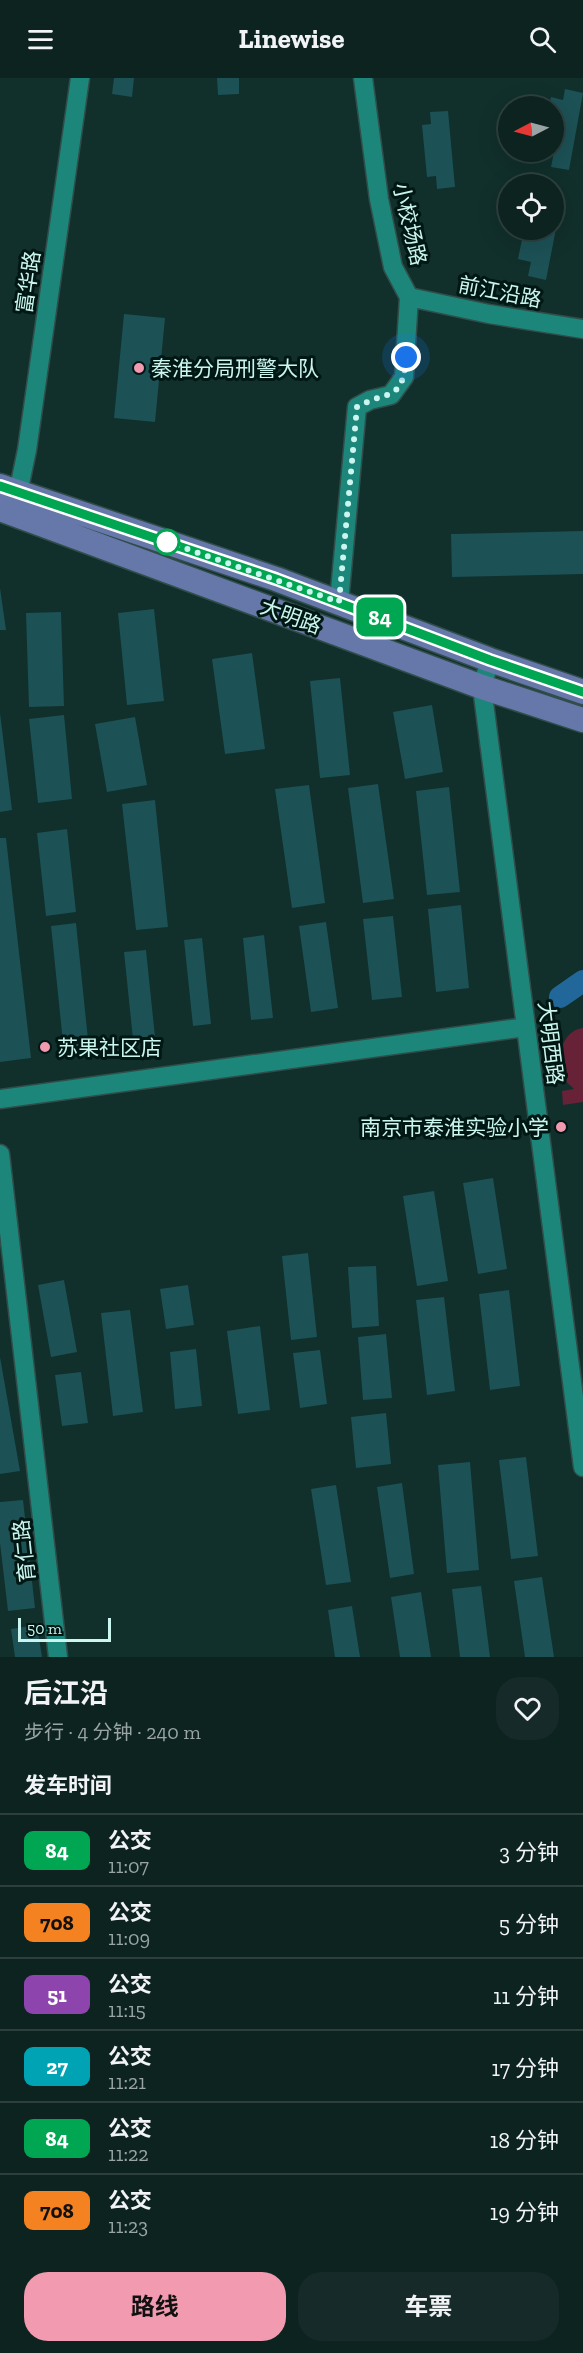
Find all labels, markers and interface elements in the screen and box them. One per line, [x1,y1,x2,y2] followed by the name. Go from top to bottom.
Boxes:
[24,23,57,56] icon: menu
[239,23,344,55] text: Linewise
[526,23,559,56] icon: search
[498,96,564,162] north arrow
[498,96,564,240] map controls
[498,174,564,240] button: locate
[388,180,432,268] street label: 小校场路
[11,249,45,315] street label: 富华路
[456,272,544,312] street label: 前江沿路
[391,342,421,372] your location
[151,356,319,381] place label: 秦淮分局刑警大队
[132,361,146,375] marker: 秦淮分局刑警大队
[154,529,180,555] unlabelled marker
[257,593,325,639] street label: 大明路
[353,598,407,636] line badge: 84
[368,605,392,630] text: 84
[533,1000,569,1086] street label: 大明西路
[57,1035,162,1060] place label: 苏果社区店
[38,1040,52,1054] marker: 苏果社区店
[360,1115,549,1140] place label: 南京市泰淮实验小学
[554,1120,568,1134] marker: 南京市泰淮实验小学
[8,1518,40,1584] street label: 育仁路
[18,1615,111,1642] scale bar
[27,1619,62,1638] text: 50 m
[24,1677,108,1710] text: 后江沿
[496,1677,559,1740] button: heart
[24,1720,201,1744] text: 步行 · 4 分钟 · 240 m
[24,1772,112,1799] text: 发车时间
[108,1827,152,1854] text: 公交
[45,1838,69,1863] text: 84
[499,1839,559,1866] text: 3 分钟
[108,1854,149,1878] text: 11:07
[108,1899,152,1926] text: 公交
[40,1910,74,1935] text: 708
[499,1911,559,1938] text: 5 分钟
[108,1926,150,1950] text: 11:09
[108,1971,152,1998] text: 公交
[47,1982,67,2007] text: 51
[493,1983,559,2010] text: 11 分钟
[108,1998,146,2022] text: 11:15
[108,2043,152,2070] text: 公交
[46,2054,68,2079] text: 27
[492,2055,559,2082] text: 17 分钟
[108,2070,146,2094] text: 11:21
[108,2115,152,2142] text: 公交
[45,2126,69,2151] text: 84
[490,2127,559,2154] text: 18 分钟
[108,2142,148,2166] text: 11:22
[108,2187,152,2214] text: 公交
[40,2198,74,2223] text: 708
[490,2199,559,2226] text: 19 分钟
[108,2214,148,2238] text: 11:23
[24,2272,286,2341] button: 路线
[298,2272,559,2341] button: 车票

